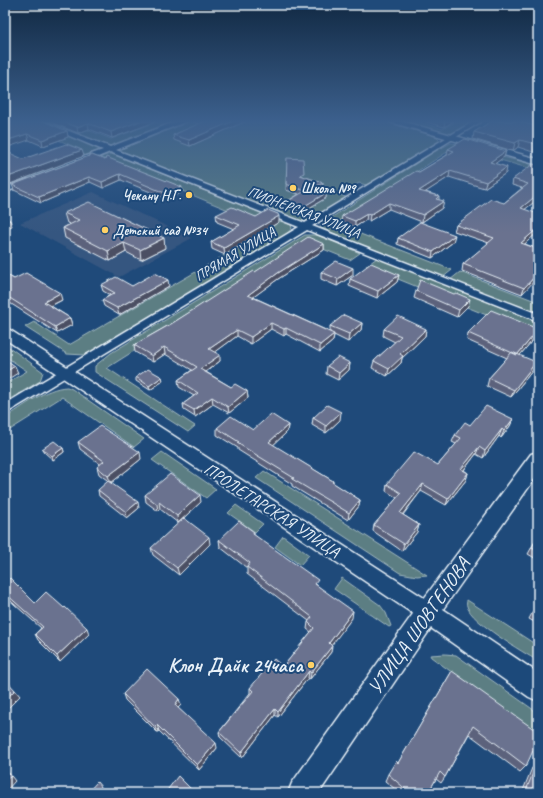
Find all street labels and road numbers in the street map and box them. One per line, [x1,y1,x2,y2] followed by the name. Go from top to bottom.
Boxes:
[245,183,363,242] street label: ПИОНЕРСКАЯ УЛИЦА
[192,223,279,285] street label: ПРЯМАЯ УЛИЦА
[200,458,344,562] street label: ПРОЛЕТАРСКАЯ УЛИЦА
[362,552,476,699] street label: УЛИЦА ШОВГЕНОВА

